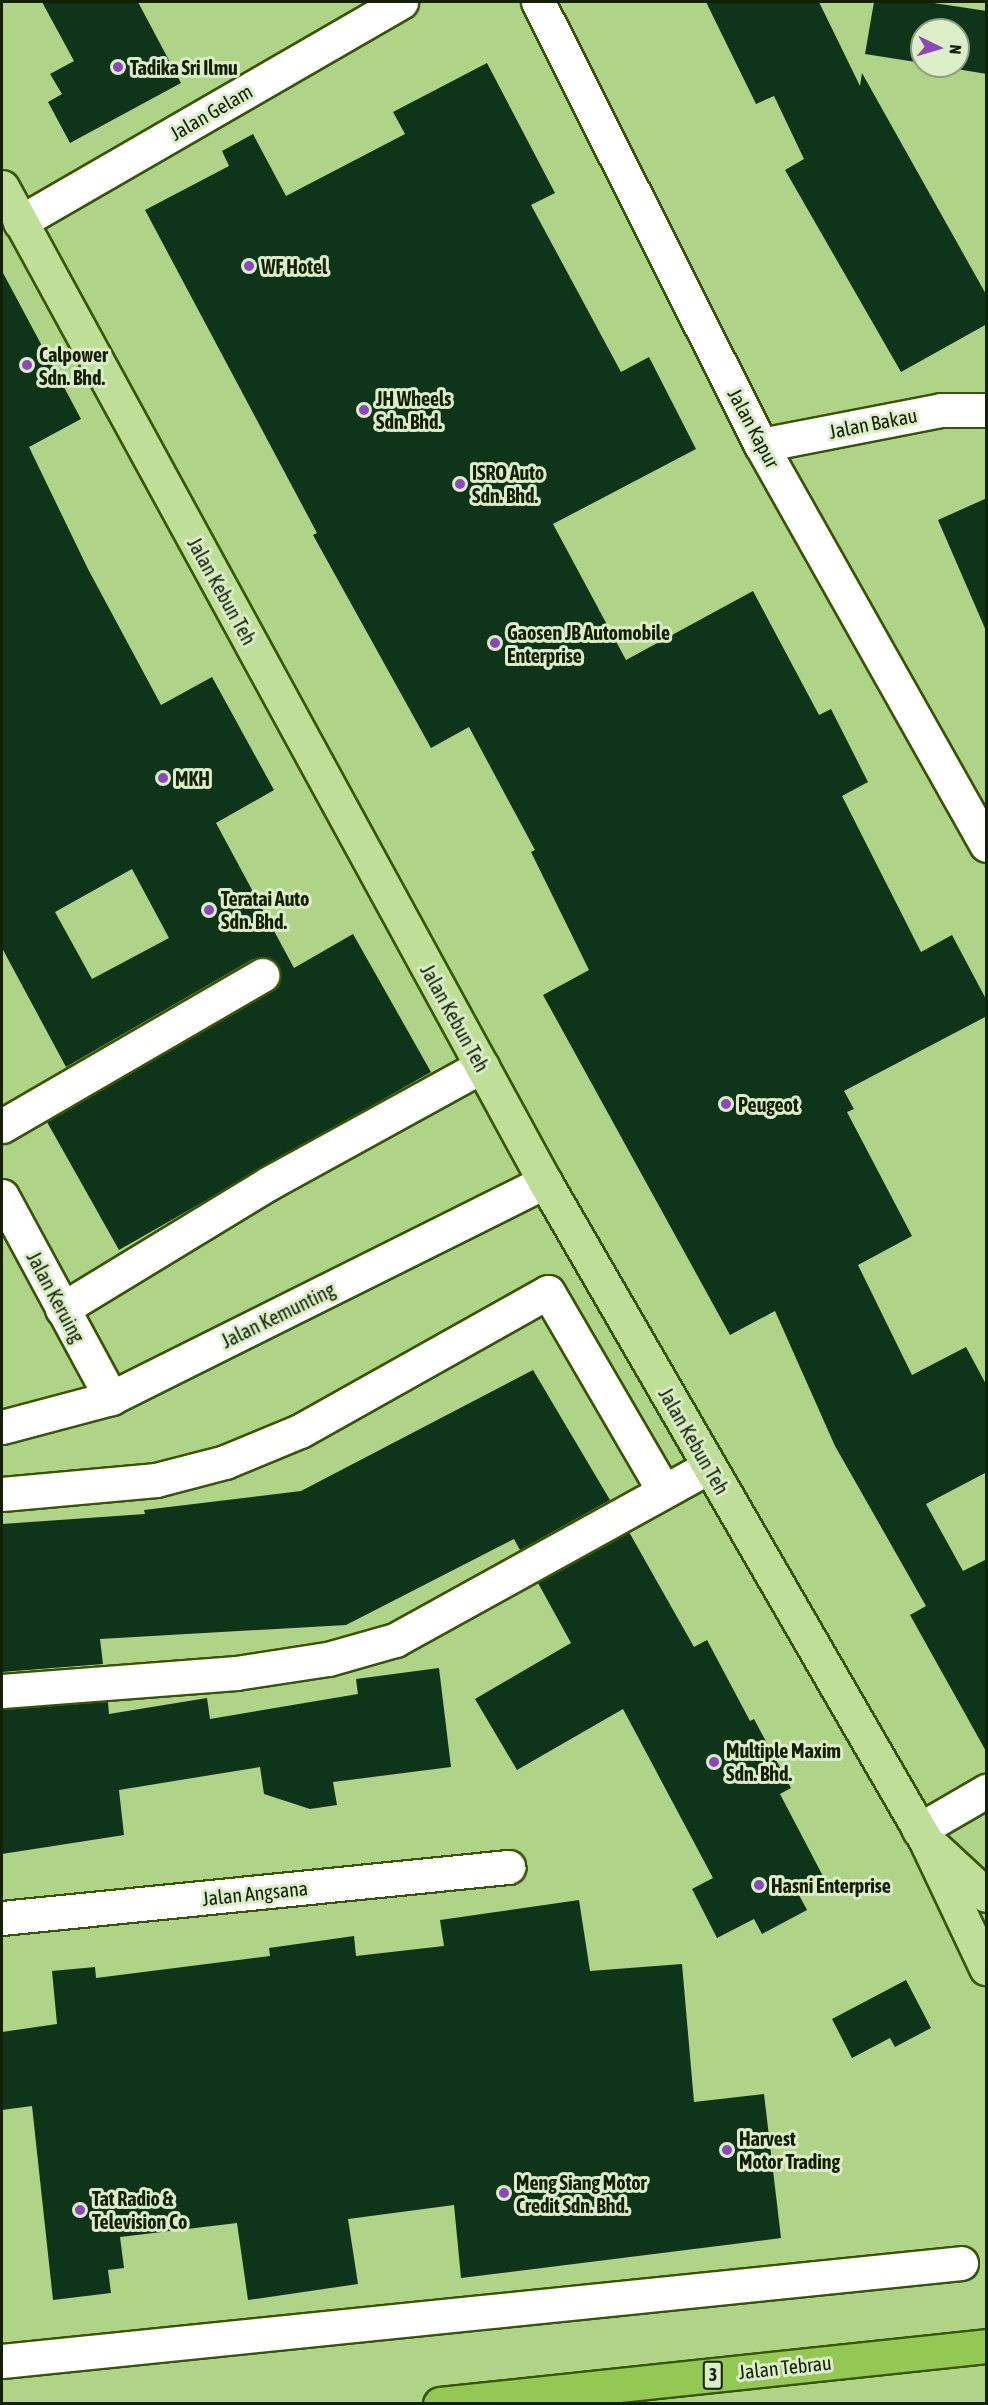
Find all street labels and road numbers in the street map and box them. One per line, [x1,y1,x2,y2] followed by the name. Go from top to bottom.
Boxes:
[165,79,257,145] street label: Jalan Gelam
[723,384,785,472] street label: Jalan Kapur
[827,403,919,443] street label: Jalan Bakau
[183,533,261,649] street label: Jalan Kebun Teh
[416,960,494,1076] street label: Jalan Kebun Teh
[22,1247,90,1347] street label: Jalan Keruing
[217,1277,339,1353] street label: Jalan Kemunting
[654,1383,734,1499] street label: Jalan Kebun Teh
[201,1876,309,1910] street label: Jalan Angsana
[737,2350,833,2384] street label: Jalan Tebrau
[702,2360,724,2390] road number: 3

